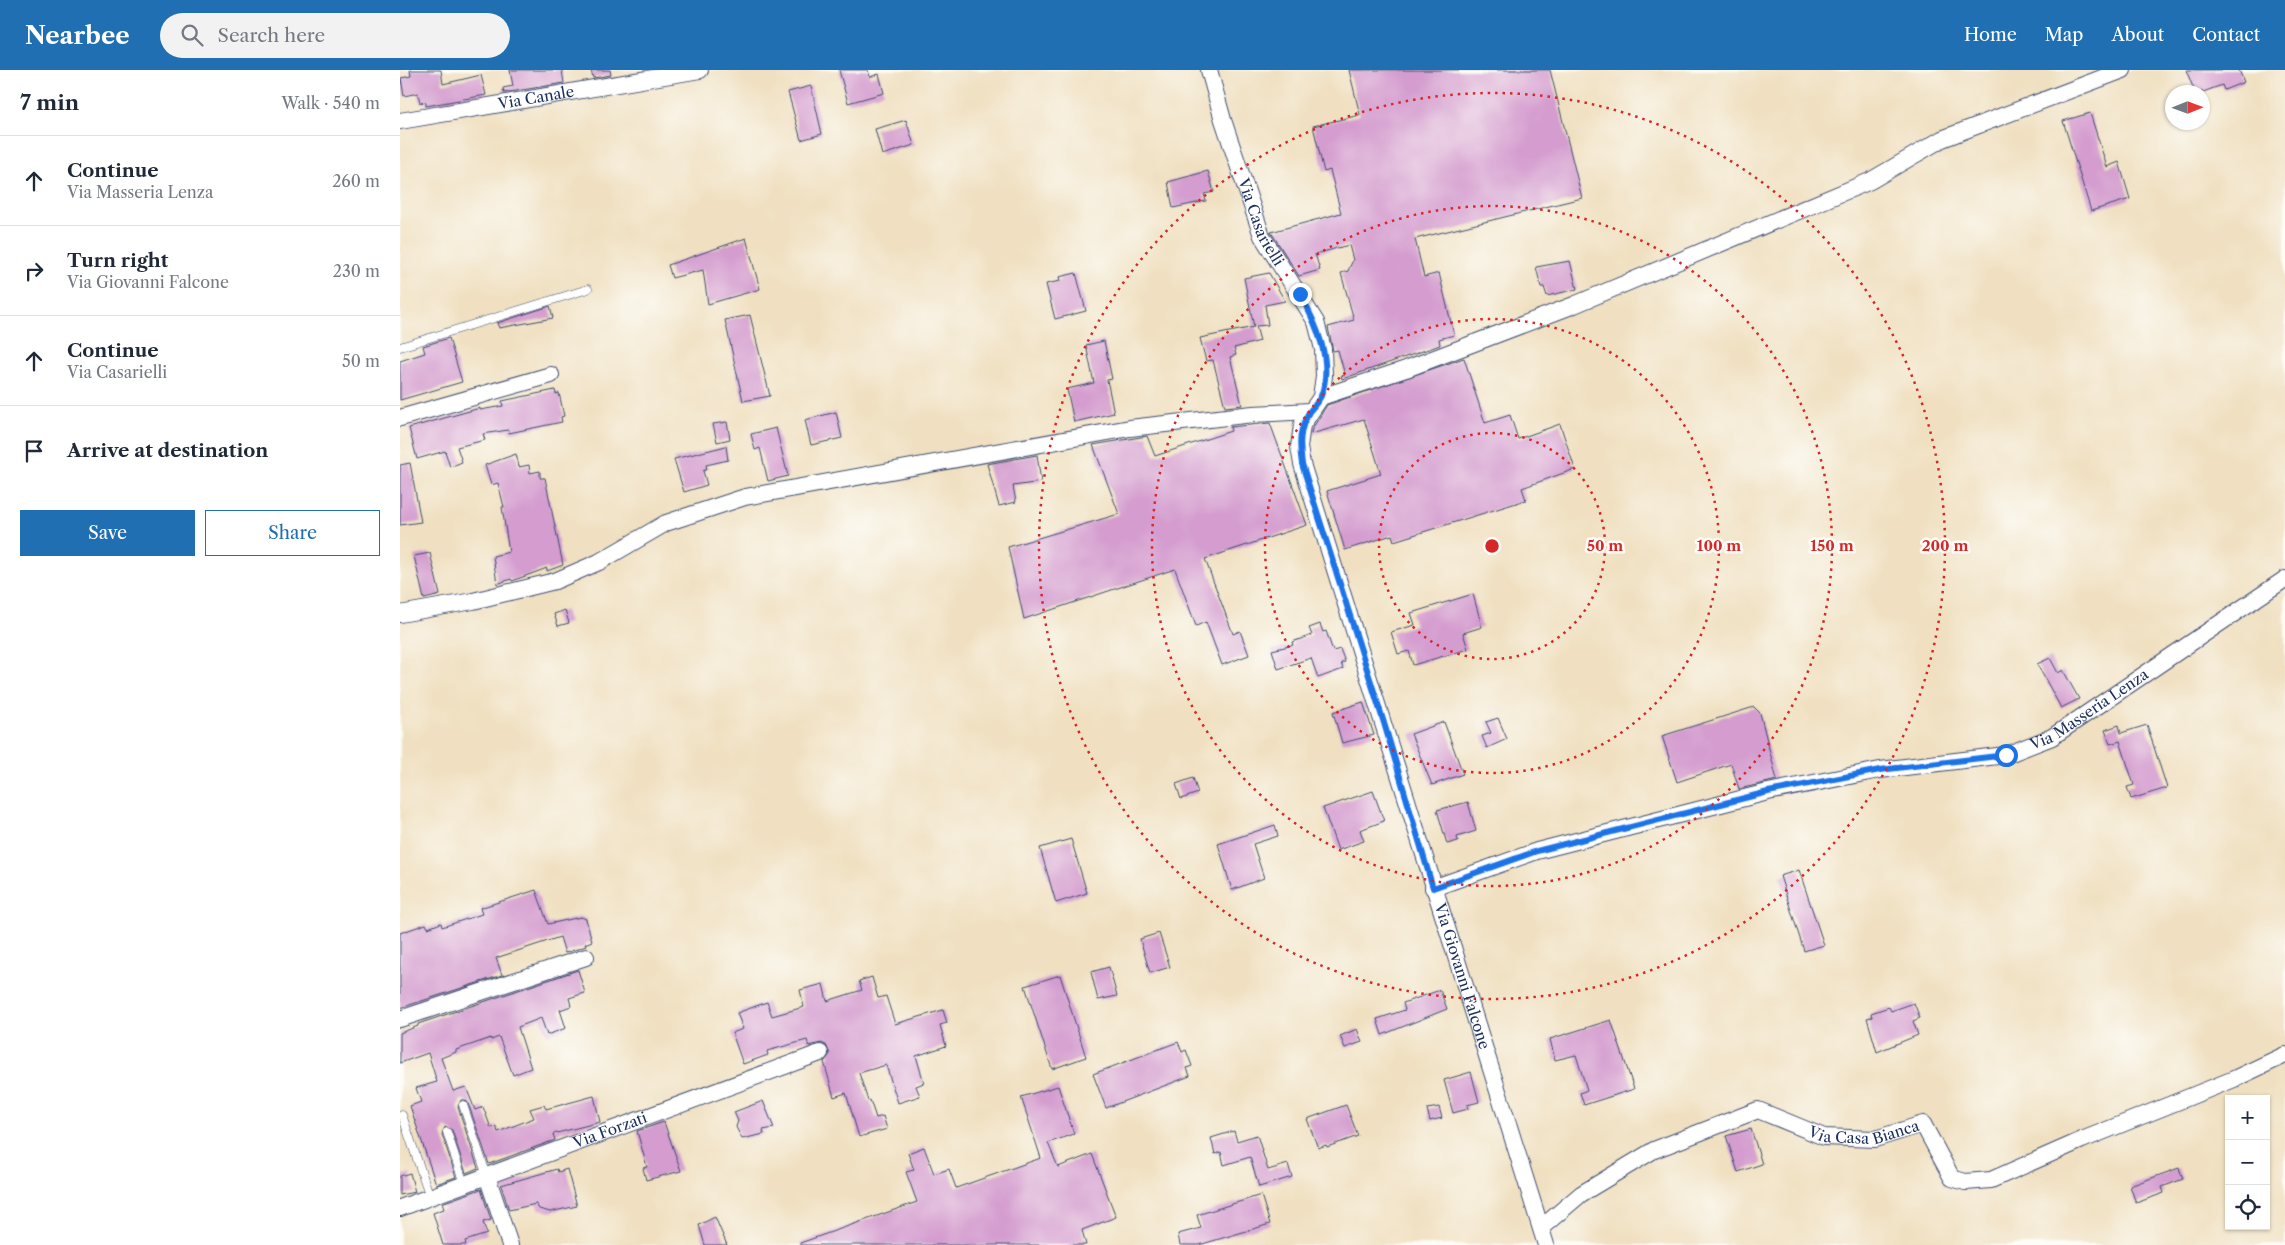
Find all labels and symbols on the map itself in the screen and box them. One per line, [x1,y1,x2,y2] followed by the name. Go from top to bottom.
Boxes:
[496,82,575,113] street label: Via Canale
[2165,85,2210,130] north arrow
[1234,175,1289,270] street label: Via Casarielli
[1289,283,1312,306] route end
[1587,536,1623,555] text: 50 m
[1697,536,1741,555] text: 100 m
[1810,536,1854,555] text: 150 m
[1922,536,1968,555] text: 200 m
[1483,537,1501,555] centre of rings
[2026,664,2152,754] street label: Via Masseria Lenza
[1995,744,2018,767] route start
[1430,900,1494,1052] street label: Via Giovanni Falcone
[569,1108,650,1153] street label: Via Forzati
[1805,1116,1922,1148] street label: Via Casa Bianca

